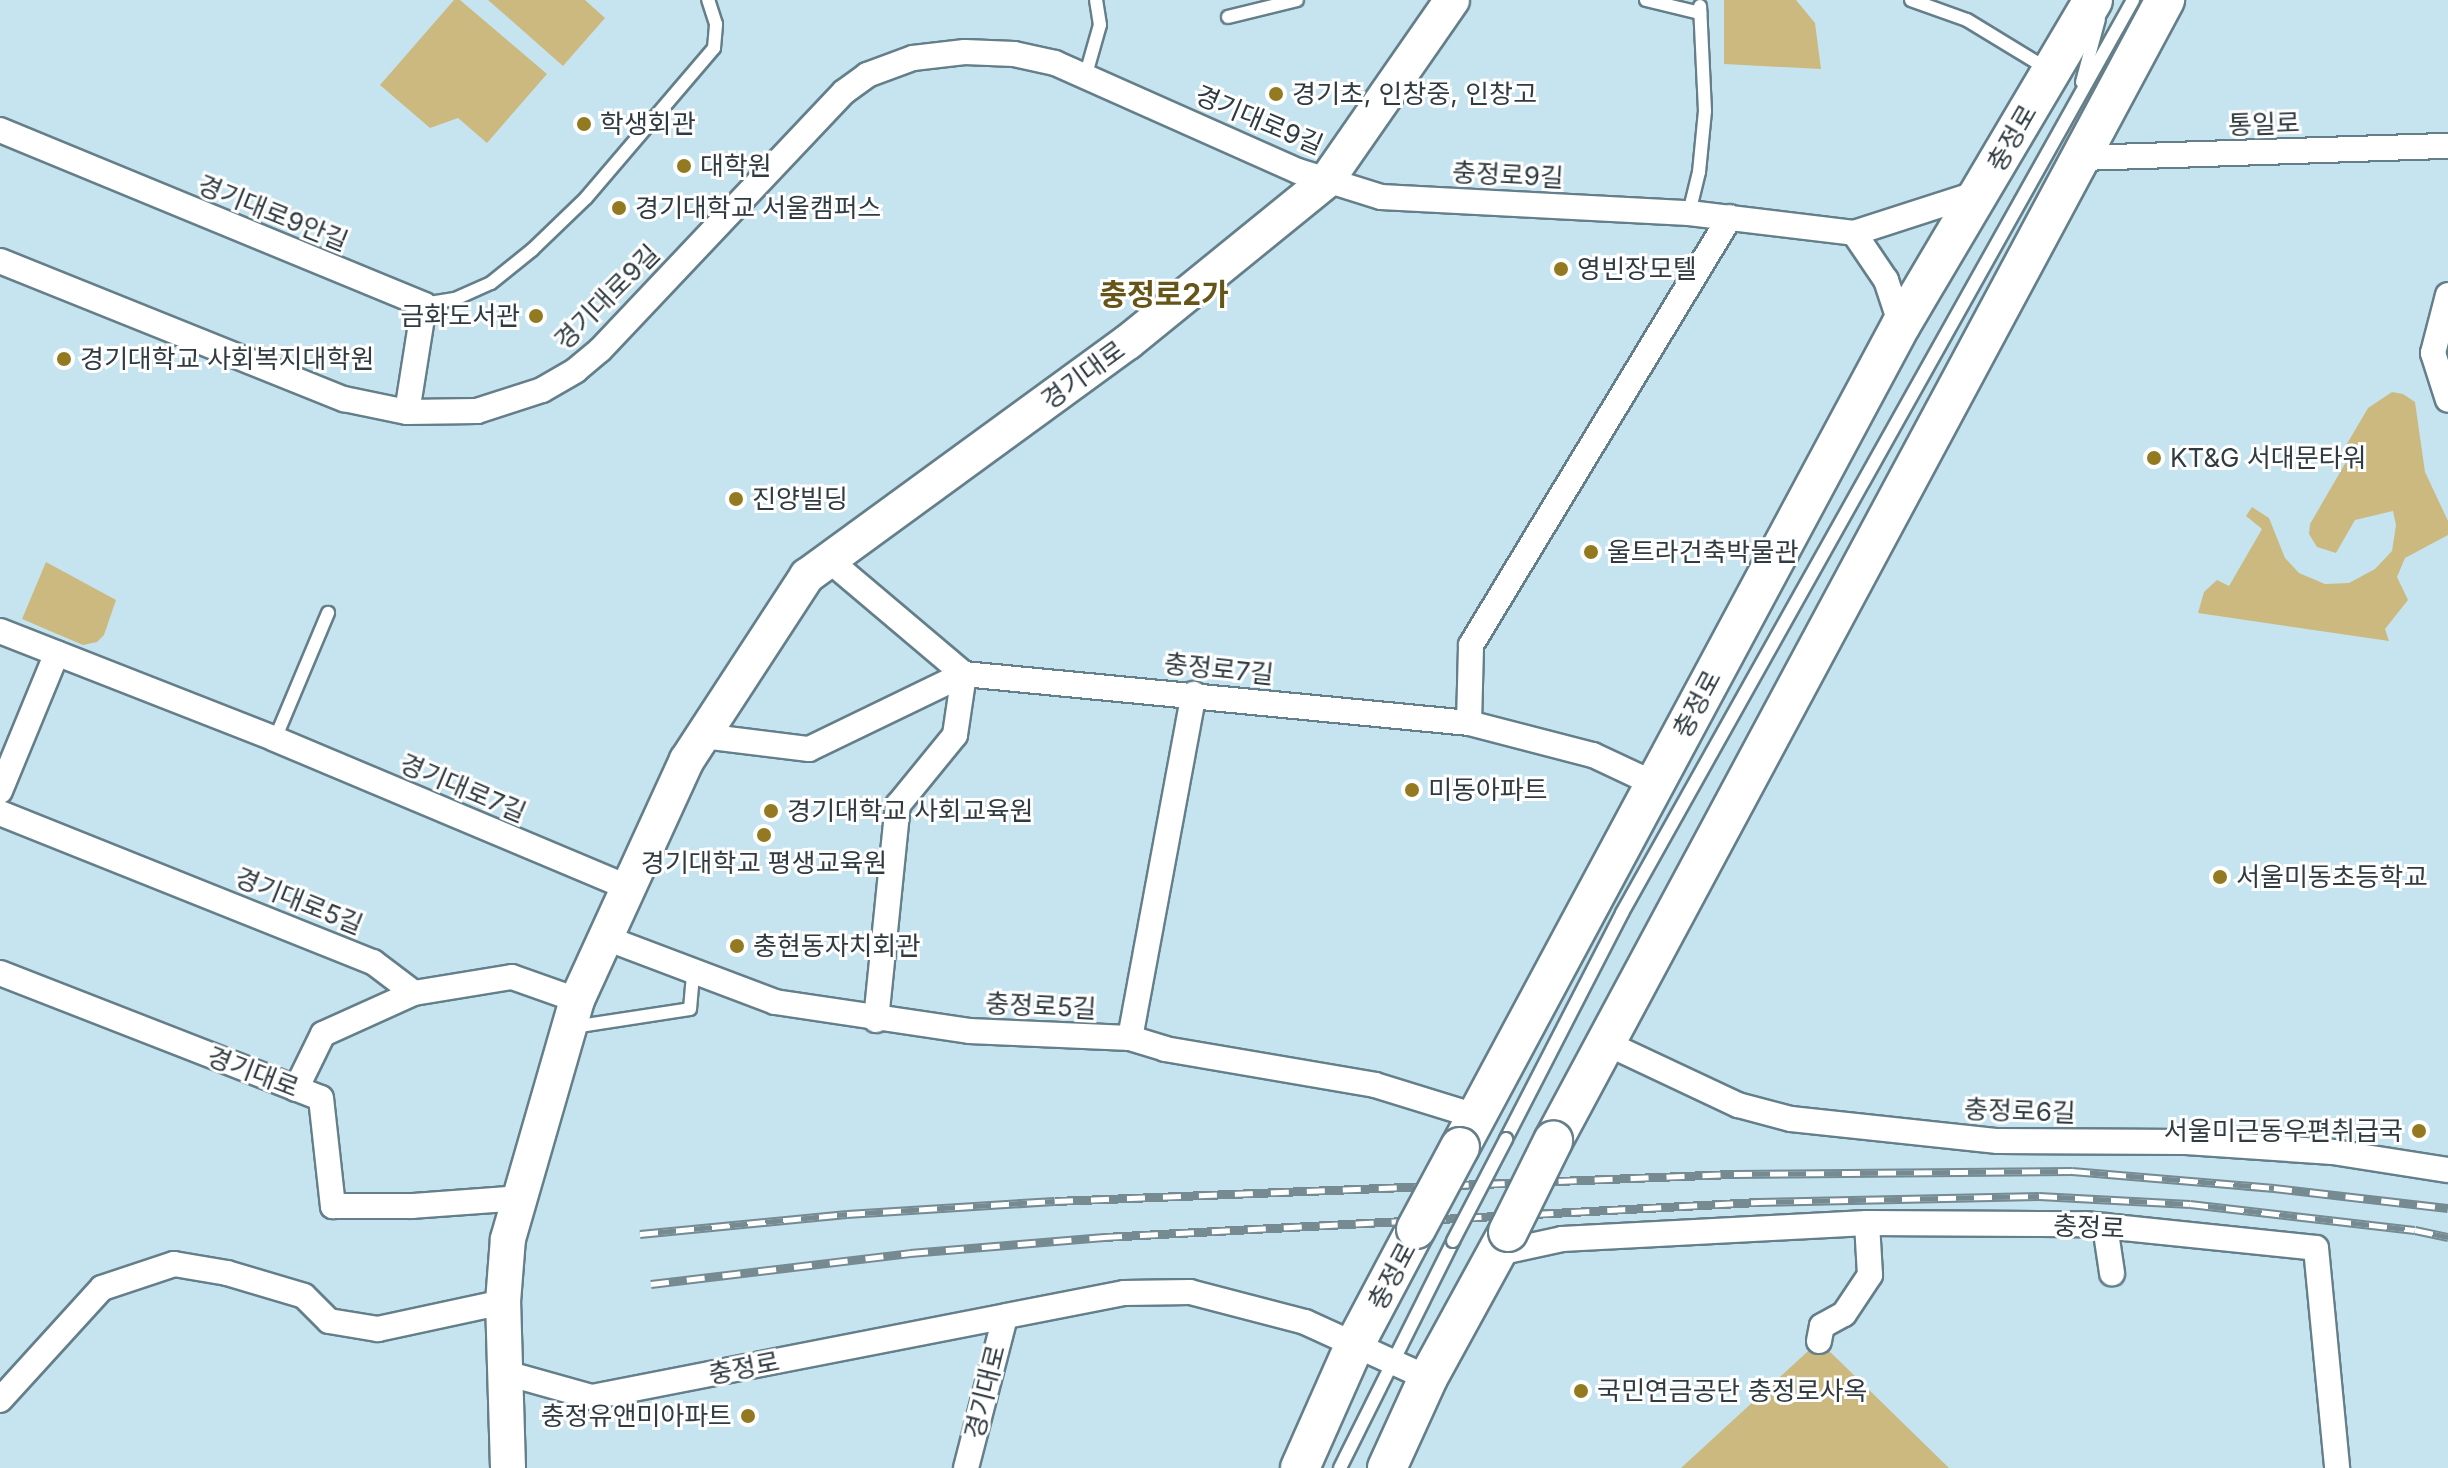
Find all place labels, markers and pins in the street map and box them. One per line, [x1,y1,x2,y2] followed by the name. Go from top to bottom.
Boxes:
[1292,78,1537,110] place label: 경기초, 인창중, 인창고
[1267,85,1285,103] marker: 경기초, 인창중, 인창고
[600,108,696,140] place label: 학생회관
[575,115,593,133] marker: 학생회관
[700,150,772,182] place label: 대학원
[675,157,693,175] marker: 대학원
[635,192,882,224] place label: 경기대학교 서울캠퍼스
[610,199,628,217] marker: 경기대학교 서울캠퍼스
[1577,253,1697,285] place label: 영빈장모텔
[1552,260,1570,278] marker: 영빈장모텔
[400,300,520,332] place label: 금화도서관
[527,307,545,325] marker: 금화도서관
[80,343,374,375] place label: 경기대학교 사회복지대학원
[55,350,73,368] marker: 경기대학교 사회복지대학원
[2170,442,2366,474] place label: KT&G 서대문타워
[2145,449,2163,467] marker: KT&G 서대문타워
[752,483,848,515] place label: 진양빌딩
[727,490,745,508] marker: 진양빌딩
[1607,536,1798,568] place label: 울트라건축박물관
[1582,543,1600,561] marker: 울트라건축박물관
[1428,774,1548,806] place label: 미동아파트
[1403,781,1421,799] marker: 미동아파트
[787,795,1034,827] place label: 경기대학교 사회교육원
[762,802,780,820] marker: 경기대학교 사회교육원
[755,826,773,844] marker: 경기대학교 평생교육원
[641,847,887,879] place label: 경기대학교 평생교육원
[2236,861,2427,893] place label: 서울미동초등학교
[2211,868,2229,886] marker: 서울미동초등학교
[753,930,920,962] place label: 충현동자치회관
[728,937,746,955] marker: 충현동자치회관
[2164,1115,2403,1147] place label: 서울미근동우편취급국
[2410,1122,2428,1140] marker: 서울미근동우편취급국
[1597,1375,1867,1407] place label: 국민연금공단 충정로사옥
[1572,1382,1590,1400] marker: 국민연금공단 충정로사옥
[541,1400,732,1432] place label: 충정유앤미아파트
[739,1407,757,1425] marker: 충정유앤미아파트

